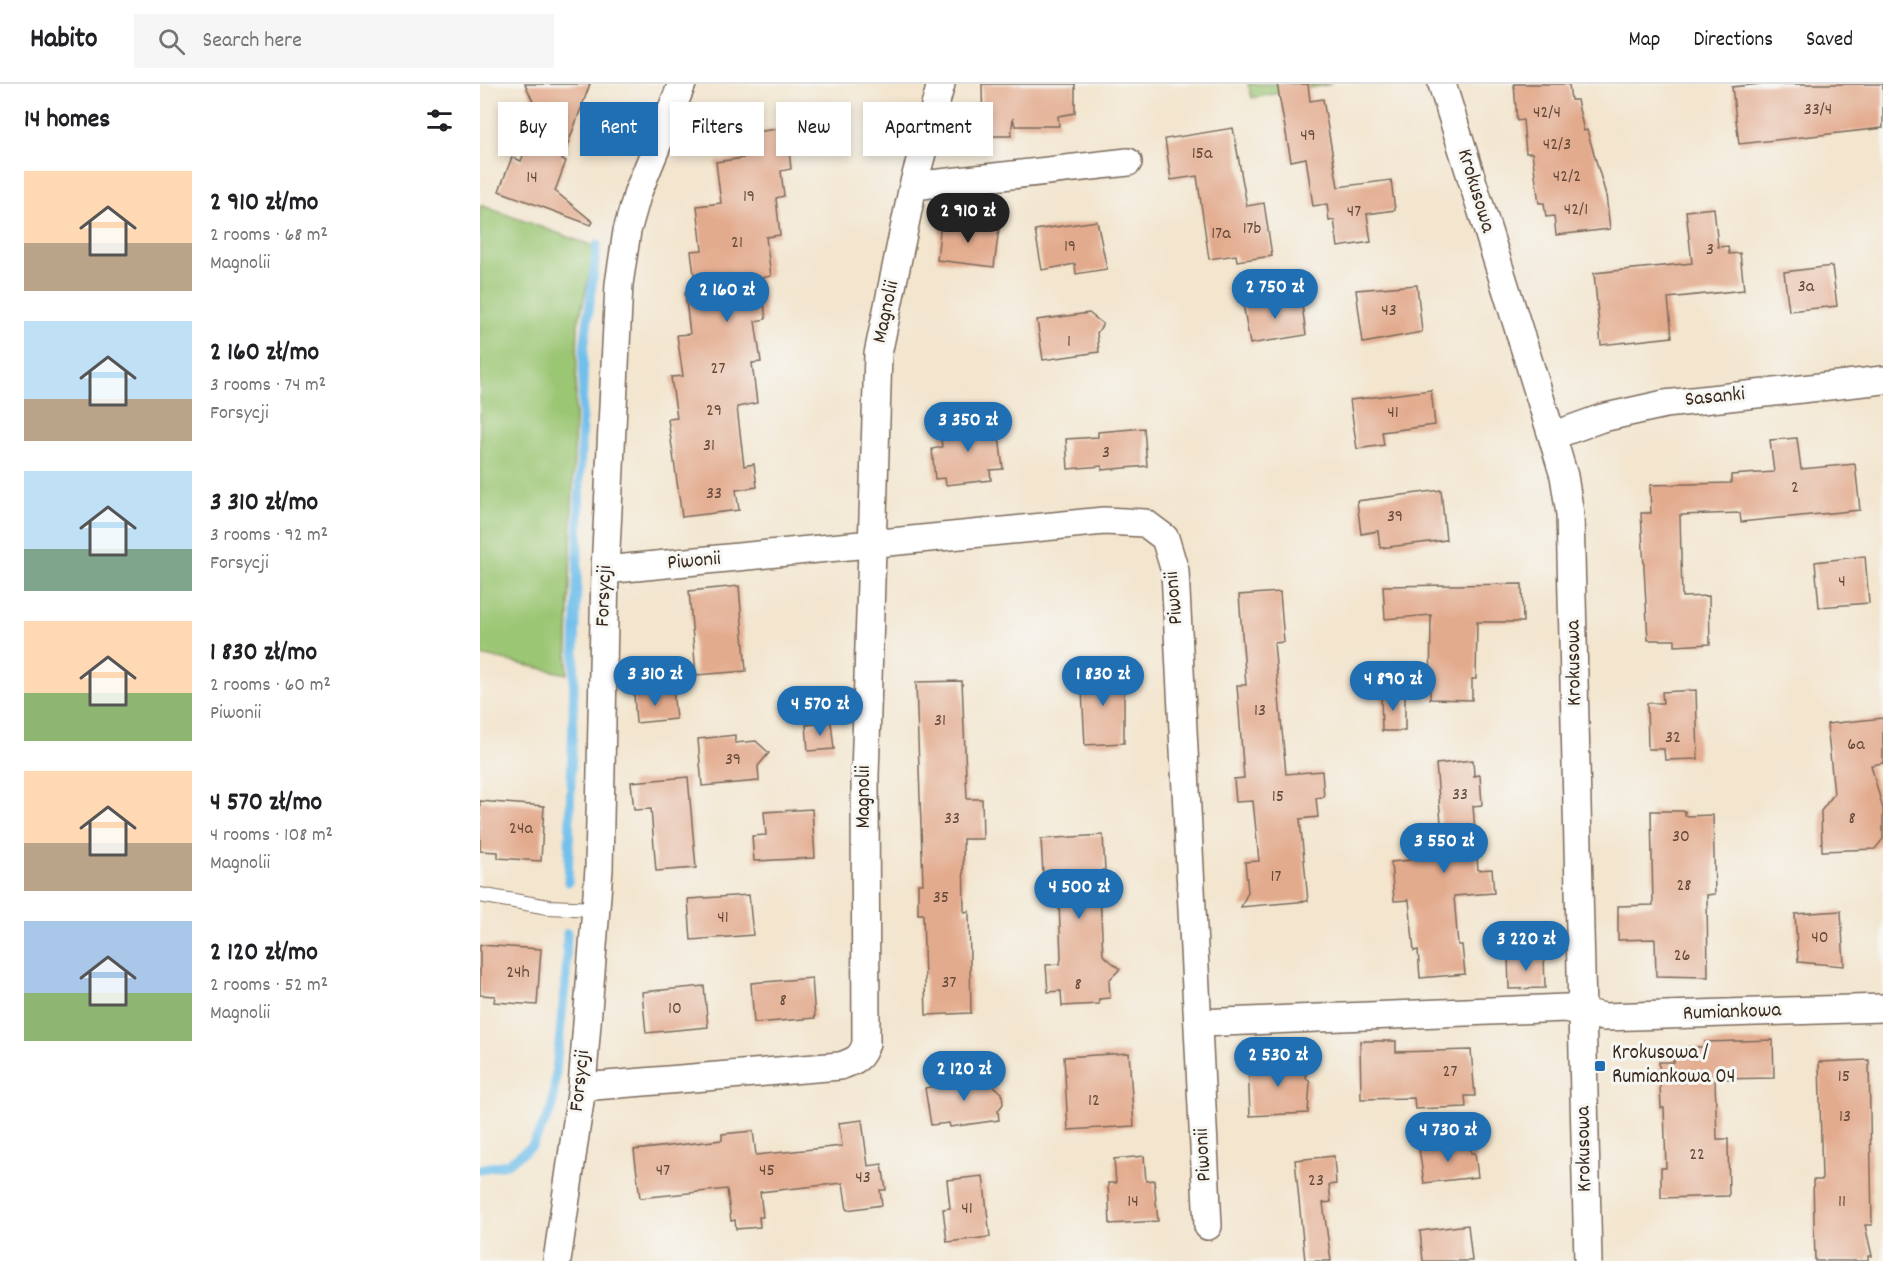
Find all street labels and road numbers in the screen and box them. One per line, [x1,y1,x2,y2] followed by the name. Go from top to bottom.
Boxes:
[1448,145,1502,238] street label: Krokusowa
[866,278,908,346] street label: Magnolii
[1684,380,1747,416] street label: Sasanki
[666,545,722,579] street label: Piwonii
[589,565,621,627] street label: Forsycji
[1158,570,1192,626] street label: Piwonii
[1559,619,1591,706] street label: Krokusowa
[850,765,880,829] street label: Magnolii
[1682,996,1783,1030] street label: Rumiankowa
[563,1049,599,1113] street label: Forsycji
[1569,1105,1601,1192] street label: Krokusowa
[1188,1127,1220,1183] street label: Piwonii

